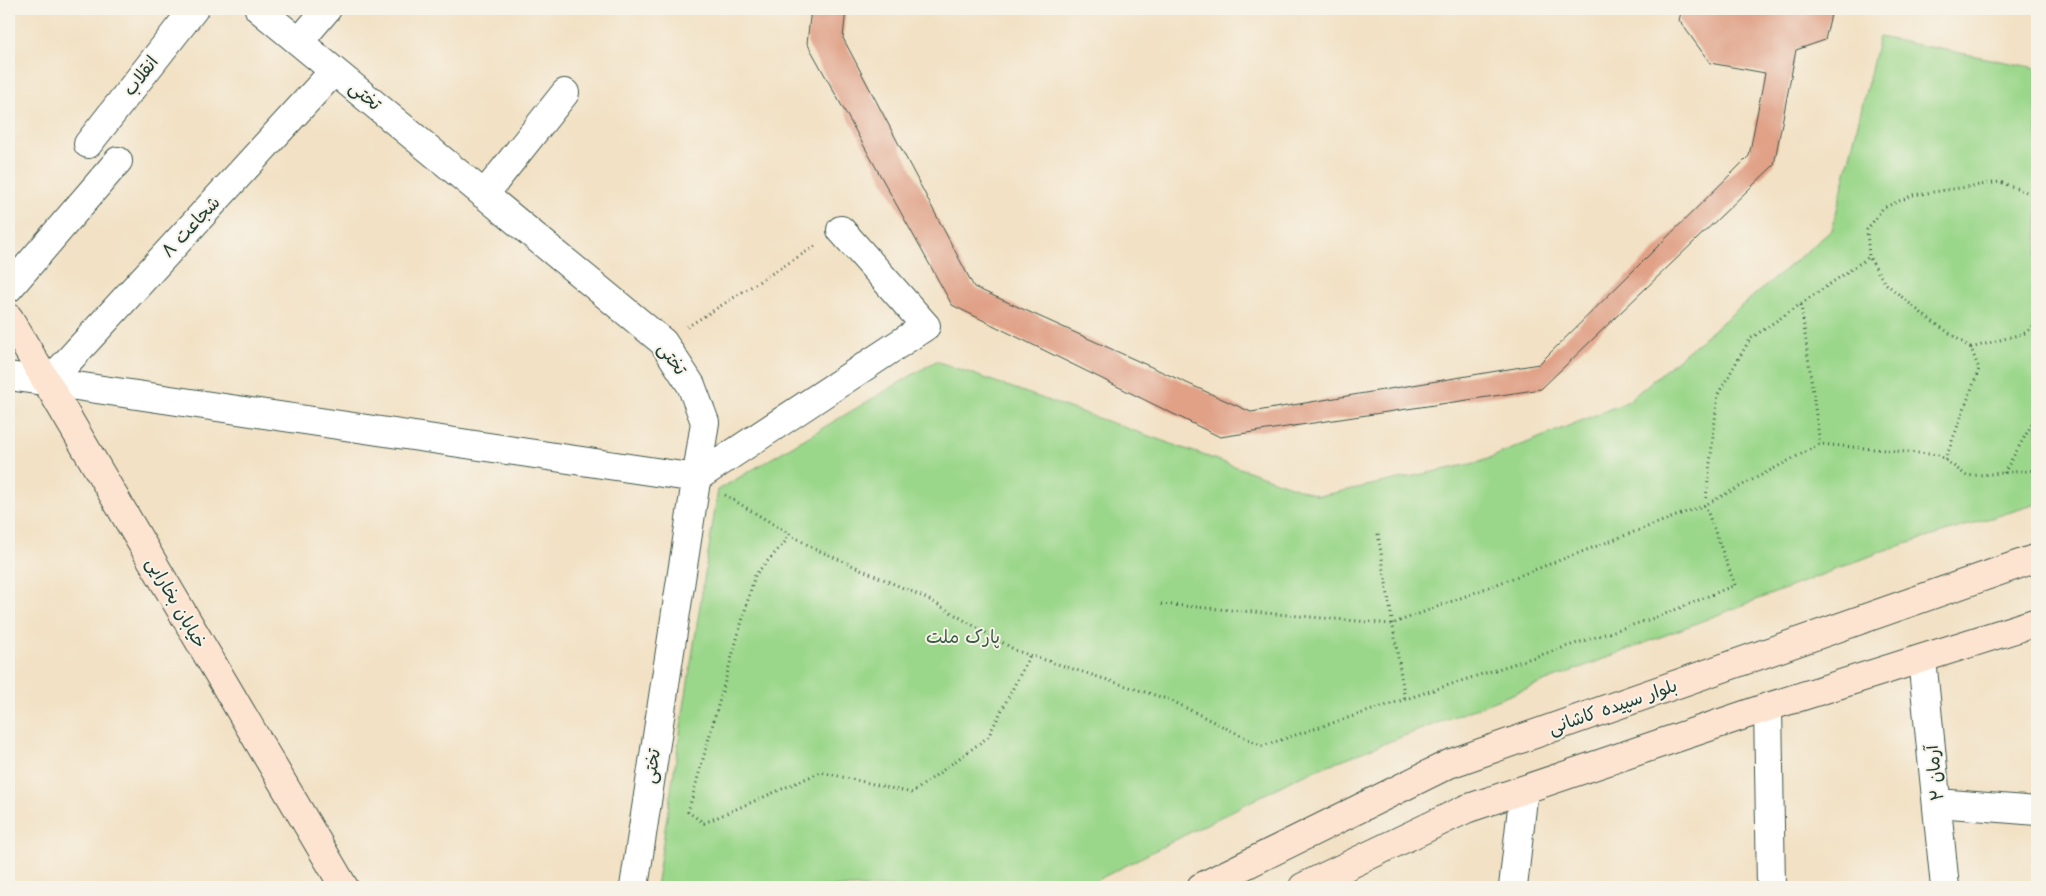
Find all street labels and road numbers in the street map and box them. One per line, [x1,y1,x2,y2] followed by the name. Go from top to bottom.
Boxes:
[119,52,163,100] street label: انقلاب
[345,77,386,116] street label: تختی
[157,192,225,262] street label: شجاعت ۸
[653,339,691,380] street label: تختی
[142,554,210,652] street label: خیابان بخارایی
[1546,675,1680,740] street label: بلوار سپیده کاشانی
[1921,742,1948,802] street label: آرمان ۲
[639,746,665,785] street label: تختی

